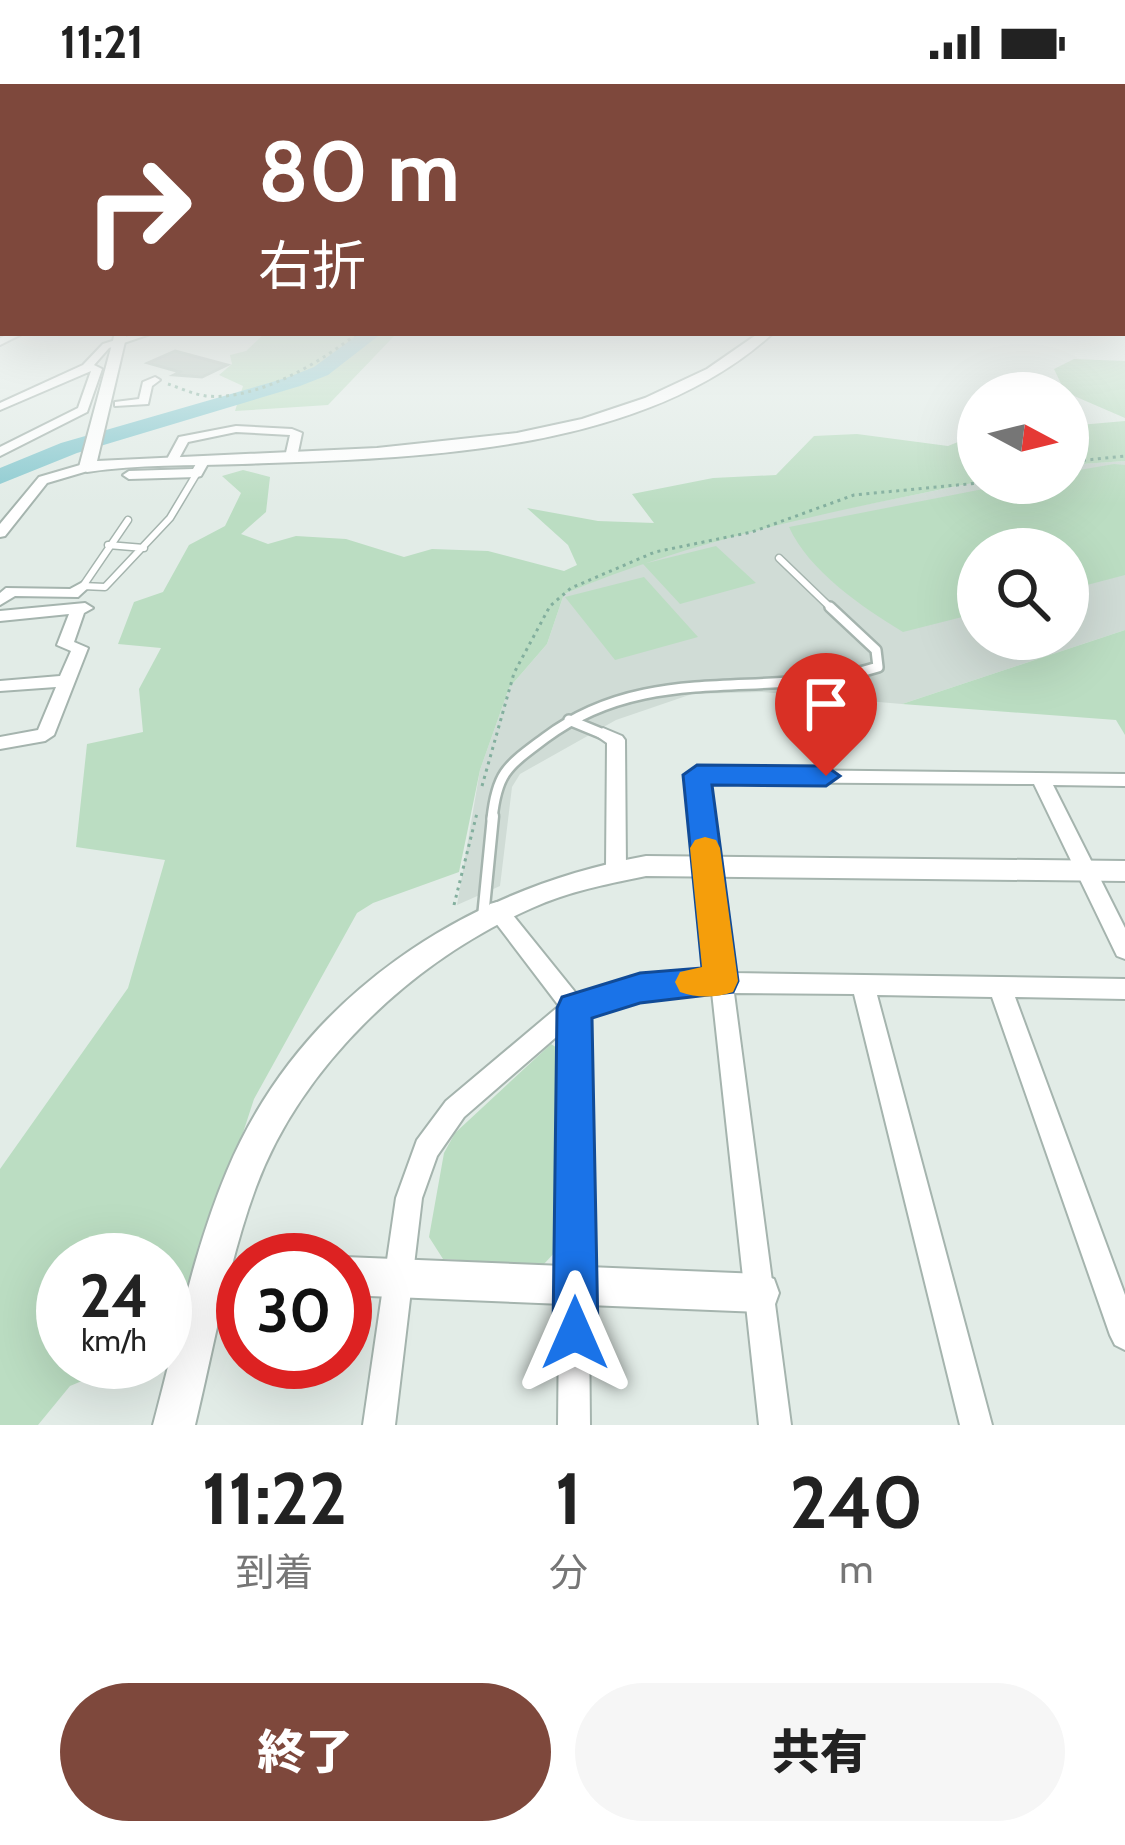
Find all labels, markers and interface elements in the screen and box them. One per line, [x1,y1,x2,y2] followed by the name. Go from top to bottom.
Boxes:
[60,15,144,69] text: 11:21
[258,120,460,222] text: 80 m
[60,132,216,288] icon: right
[258,233,366,299] text: 右折
[957,372,1089,504] north arrow
[957,372,1089,660] map controls
[957,528,1089,660] button: search
[775,653,877,776] pin
[793,671,859,737] icon: arrive
[216,1233,372,1389] speed limit sign: 30
[80,1259,149,1332] text: 24
[512,1270,638,1396] position arrow
[81,1322,147,1359] text: km/h
[202,1455,347,1542] text: 11:22
[555,1455,582,1542] text: 1
[790,1459,923,1546] text: 240
[839,1545,873,1593] text: m
[235,1548,313,1596] text: 到着
[549,1548,588,1596] text: 分
[60,1683,551,1821] button: 終了
[575,1683,1065,1821] button: 共有

